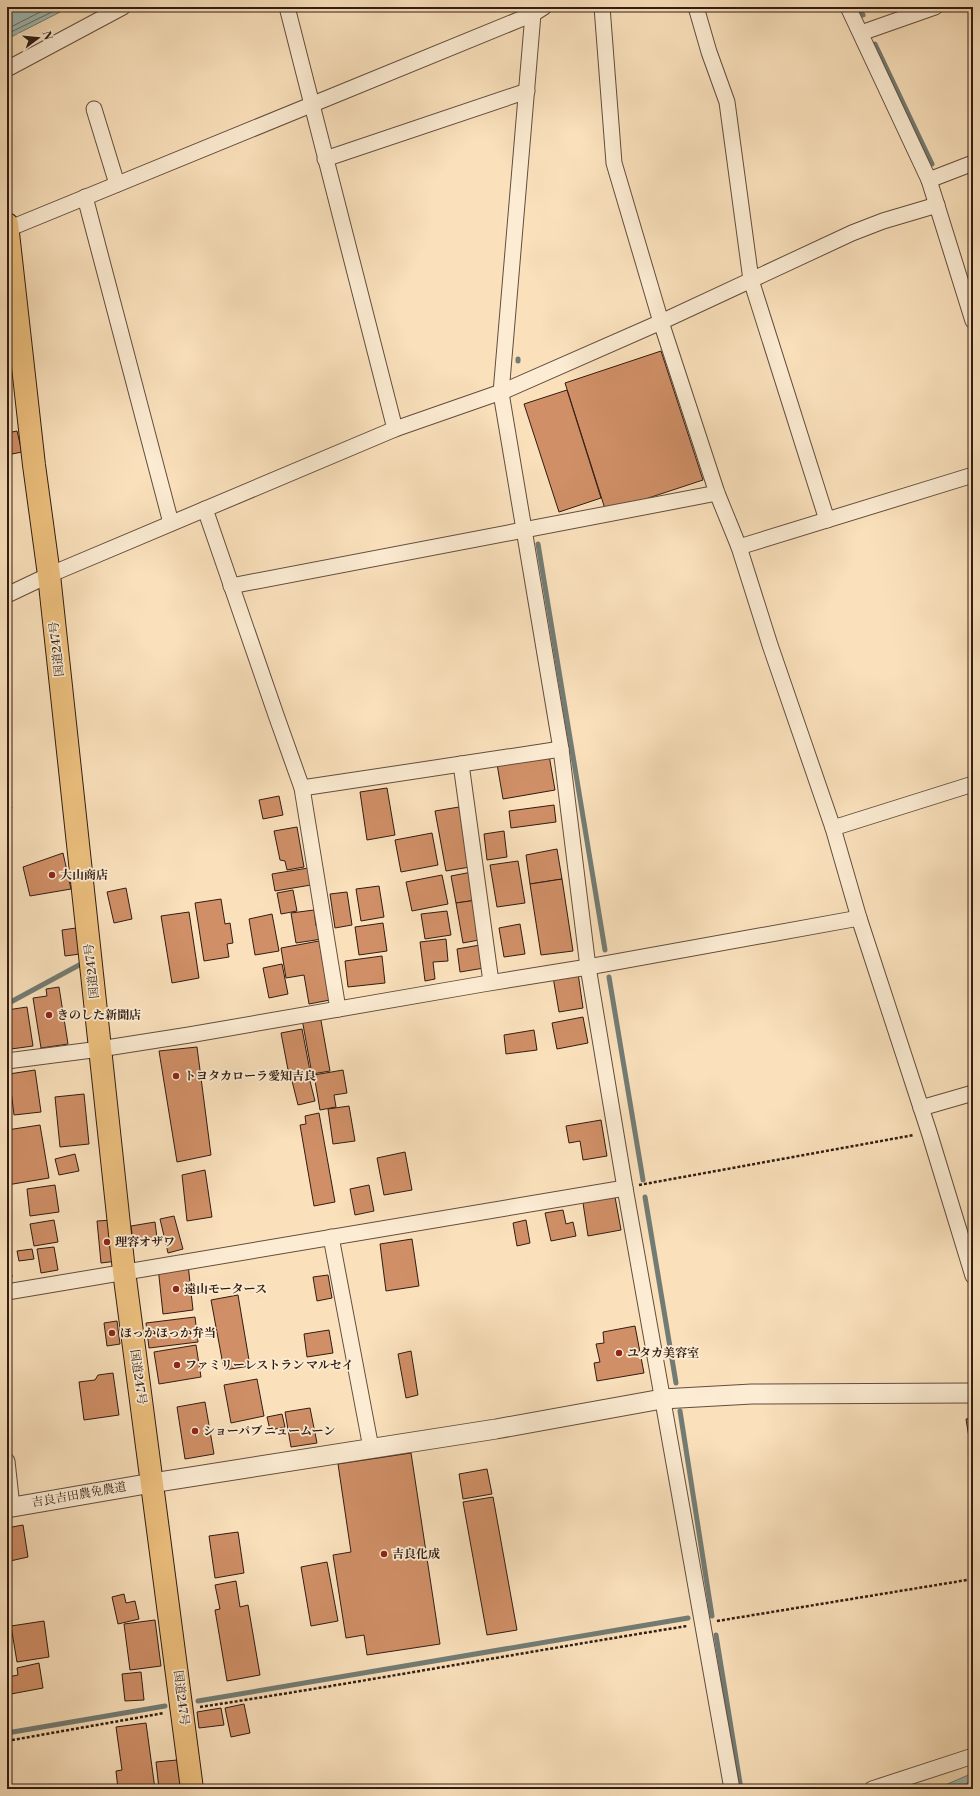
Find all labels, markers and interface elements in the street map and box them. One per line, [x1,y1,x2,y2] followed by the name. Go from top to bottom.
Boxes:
[18,18,58,58] north arrow
[39,29,55,42] text: N
[47,621,67,677] street label: 国道247号
[60,868,108,883] place label: 大山商店
[47,870,57,880] marker: 大山商店
[82,943,102,999] street label: 国道247号
[57,1008,141,1023] place label: きのした新聞店
[44,1010,54,1020] marker: きのした新聞店
[184,1069,316,1084] place label: トヨタカローラ愛知吉良
[171,1071,181,1081] marker: トヨタカローラ愛知吉良
[115,1235,175,1250] place label: 理容オザワ
[102,1237,112,1247] marker: 理容オザワ
[184,1282,267,1297] place label: 遠山モータース
[171,1284,181,1294] marker: 遠山モータース
[120,1326,216,1341] place label: ほっかほっか弁当
[107,1328,117,1338] marker: ほっかほっか弁当
[627,1346,699,1361] place label: ユタカ美容室
[127,1348,149,1406] street label: 国道247号
[614,1348,624,1358] marker: ユタカ美容室
[185,1358,354,1373] place label: ファミリーレストラン マルセイ
[172,1360,182,1370] marker: ファミリーレストラン マルセイ
[203,1424,335,1439] place label: ショーパブ ニュームーン
[190,1426,200,1436] marker: ショーパブ ニュームーン
[30,1479,128,1511] street label: 吉良吉田農免農道
[392,1547,440,1562] place label: 吉良化成
[379,1549,389,1559] marker: 吉良化成
[170,1669,192,1727] street label: 国道247号

